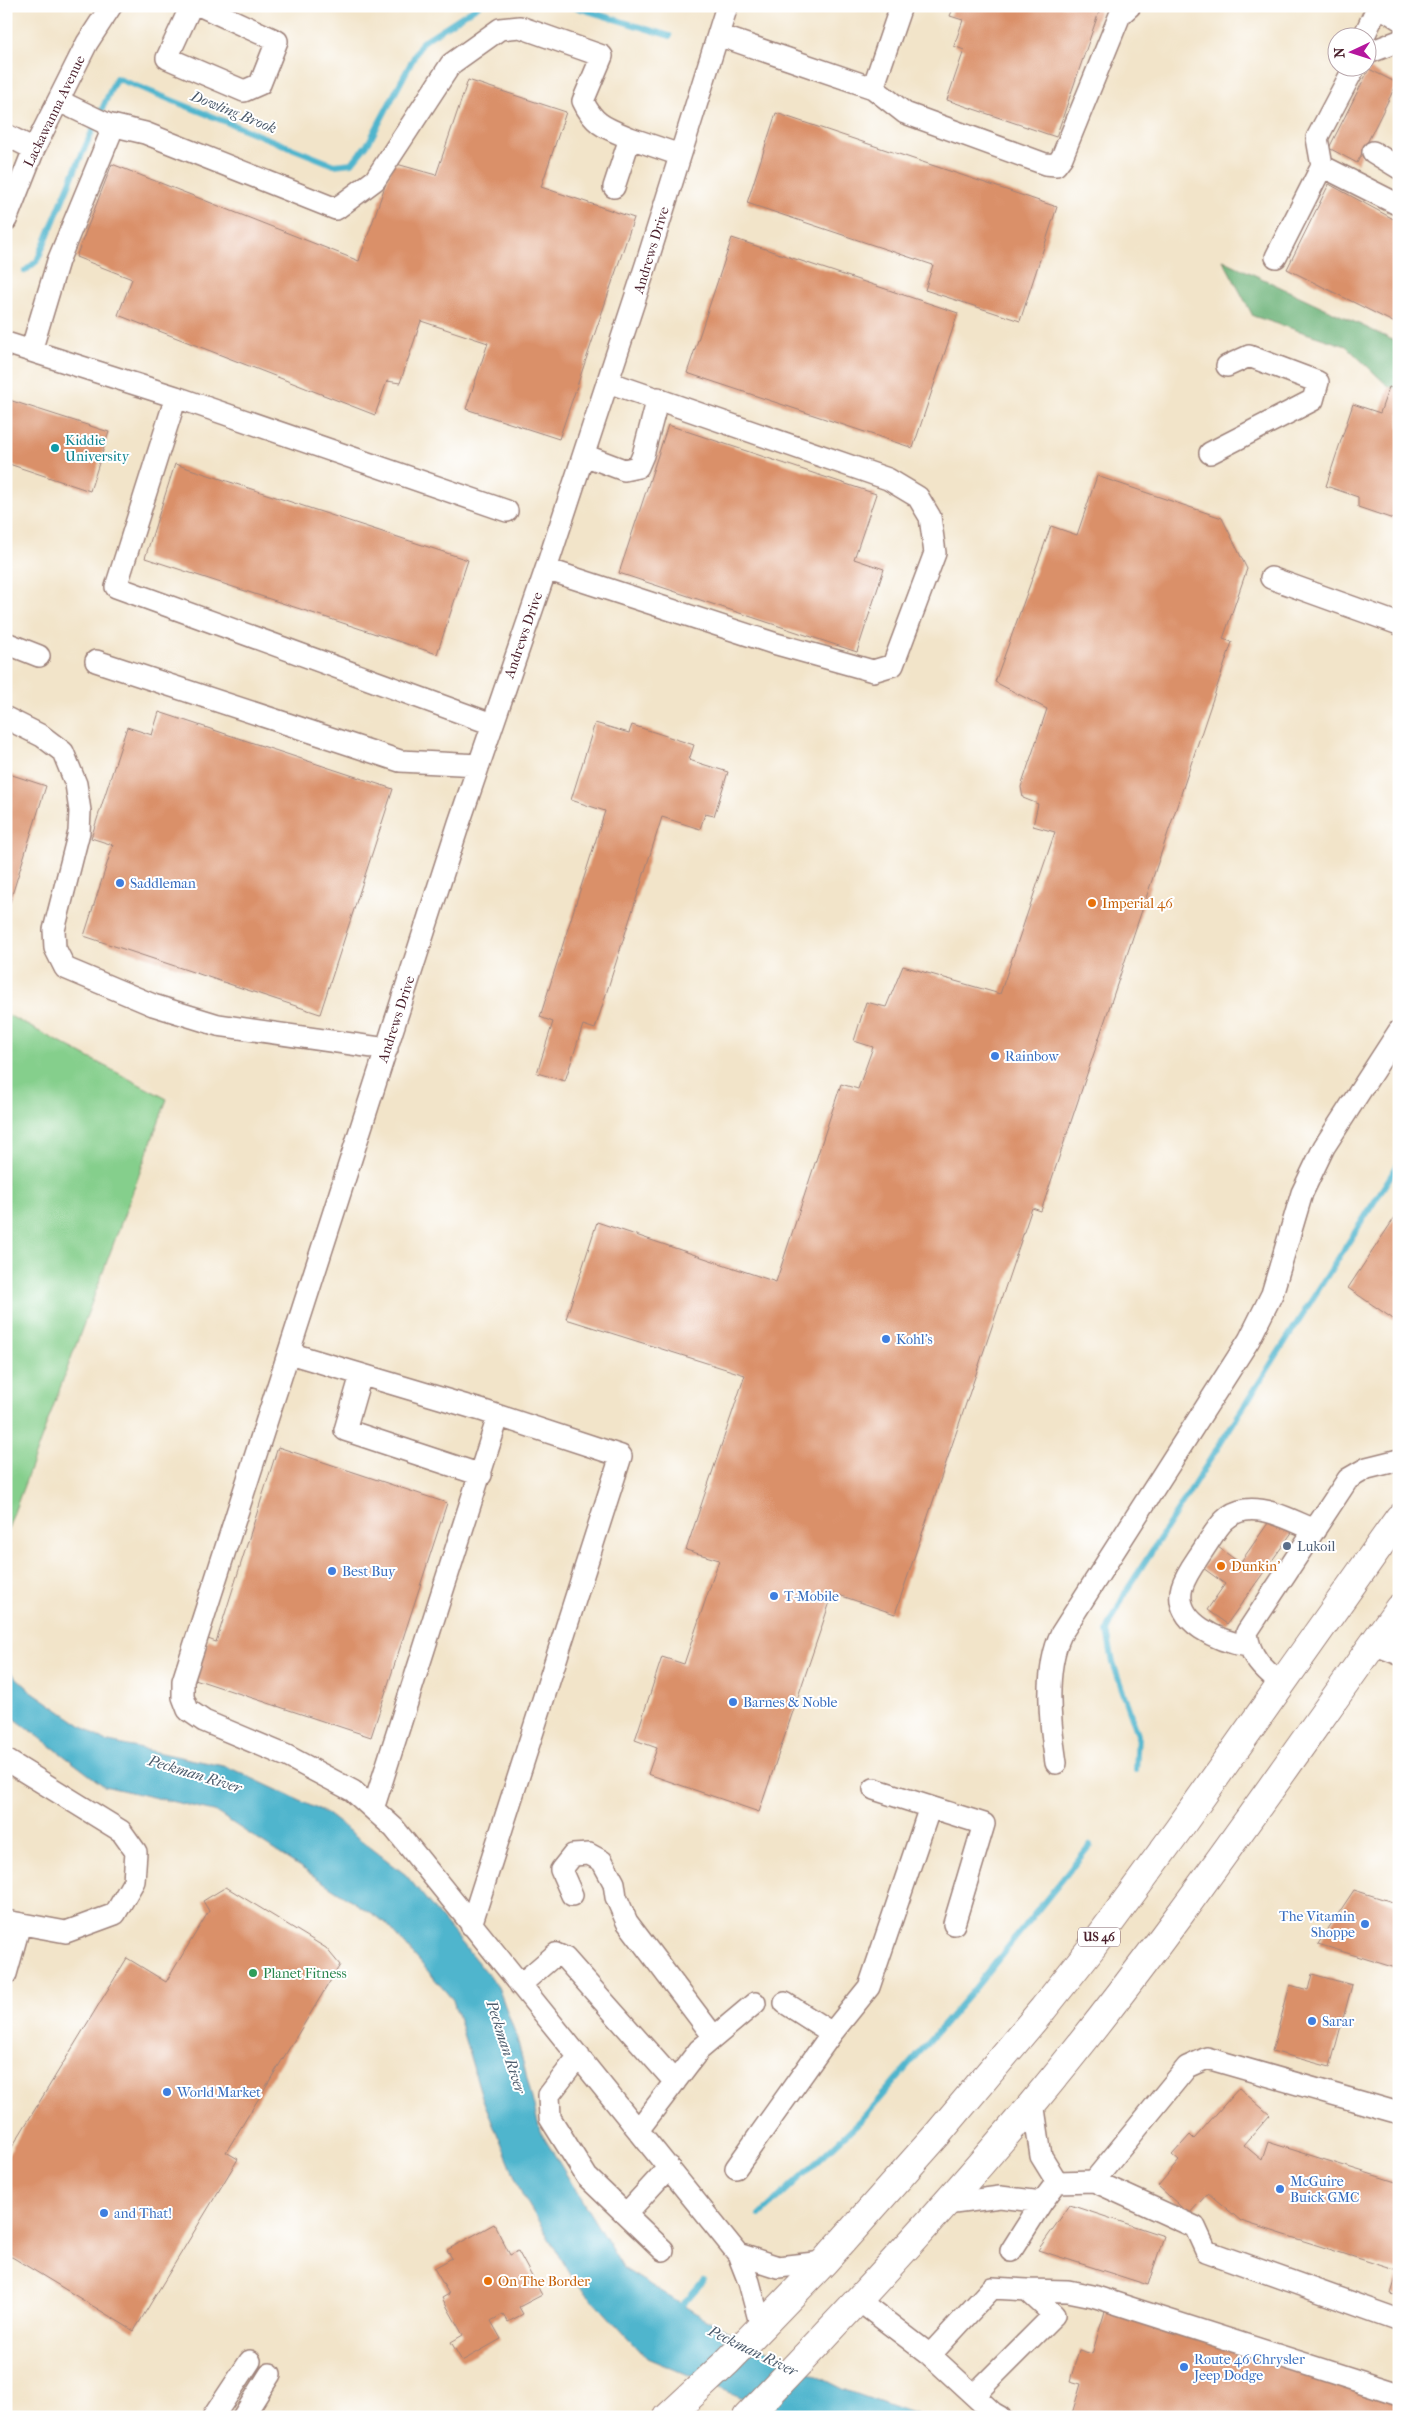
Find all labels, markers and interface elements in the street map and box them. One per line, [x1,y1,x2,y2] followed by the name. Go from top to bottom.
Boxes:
[1328,28,1378,78] north arrow
[1331,47,1348,59] text: N
[20,53,89,170] street label: Lackawanna Avenue
[188,86,280,137] water label: Dowling Brook
[630,204,673,297] street label: Andrews Drive
[65,432,130,465] place label: Kiddie University
[49,442,61,454] marker: Kiddie University
[500,590,546,682] street label: Andrews Drive
[130,875,196,892] place label: Saddleman
[114,877,126,889] marker: Saddleman
[1102,895,1173,912] place label: Imperial 46
[1086,897,1098,909] marker: Imperial 46
[374,974,419,1066] street label: Andrews Drive
[1005,1048,1059,1065] place label: Rainbow
[989,1050,1001,1062] marker: Rainbow
[896,1331,933,1348] place label: Kohl's
[880,1333,892,1345] marker: Kohl's
[1297,1538,1335,1555] place label: Lukoil
[1281,1540,1293,1552] marker: Lukoil
[1231,1558,1280,1575] place label: Dunkin'
[1215,1560,1227,1572] marker: Dunkin'
[342,1563,396,1580] place label: Best Buy
[326,1565,338,1577] marker: Best Buy
[784,1588,839,1605] place label: T-Mobile
[768,1590,780,1602] marker: T-Mobile
[743,1694,838,1711] place label: Barnes & Noble
[727,1696,739,1708] marker: Barnes & Noble
[145,1751,245,1797] water label: Peckman River
[1279,1908,1355,1941] place label: The Vitamin Shoppe
[1359,1918,1371,1930] marker: The Vitamin Shoppe
[1078,1928,1120,1946] road number: US 46
[263,1965,347,1982] place label: Planet Fitness
[247,1967,259,1979] marker: Planet Fitness
[482,1997,530,2097] water label: Peckman River
[1322,2013,1354,2030] place label: Sarar
[1306,2015,1318,2027] marker: Sarar
[176,2084,261,2101] place label: World Market
[161,2086,173,2098] marker: World Market
[1290,2173,1359,2206] place label: McGuire Buick GMC
[1274,2183,1286,2195] marker: McGuire Buick GMC
[114,2205,172,2222] place label: and That!
[98,2207,110,2219] marker: and That!
[498,2273,590,2290] place label: On The Border
[482,2275,494,2287] marker: On The Border
[705,2321,802,2381] water label: Peckman River
[1193,2351,1305,2384] place label: Route 46 Chrysler Jeep Dodge
[1178,2361,1190,2373] marker: Route 46 Chrysler Jeep Dodge

